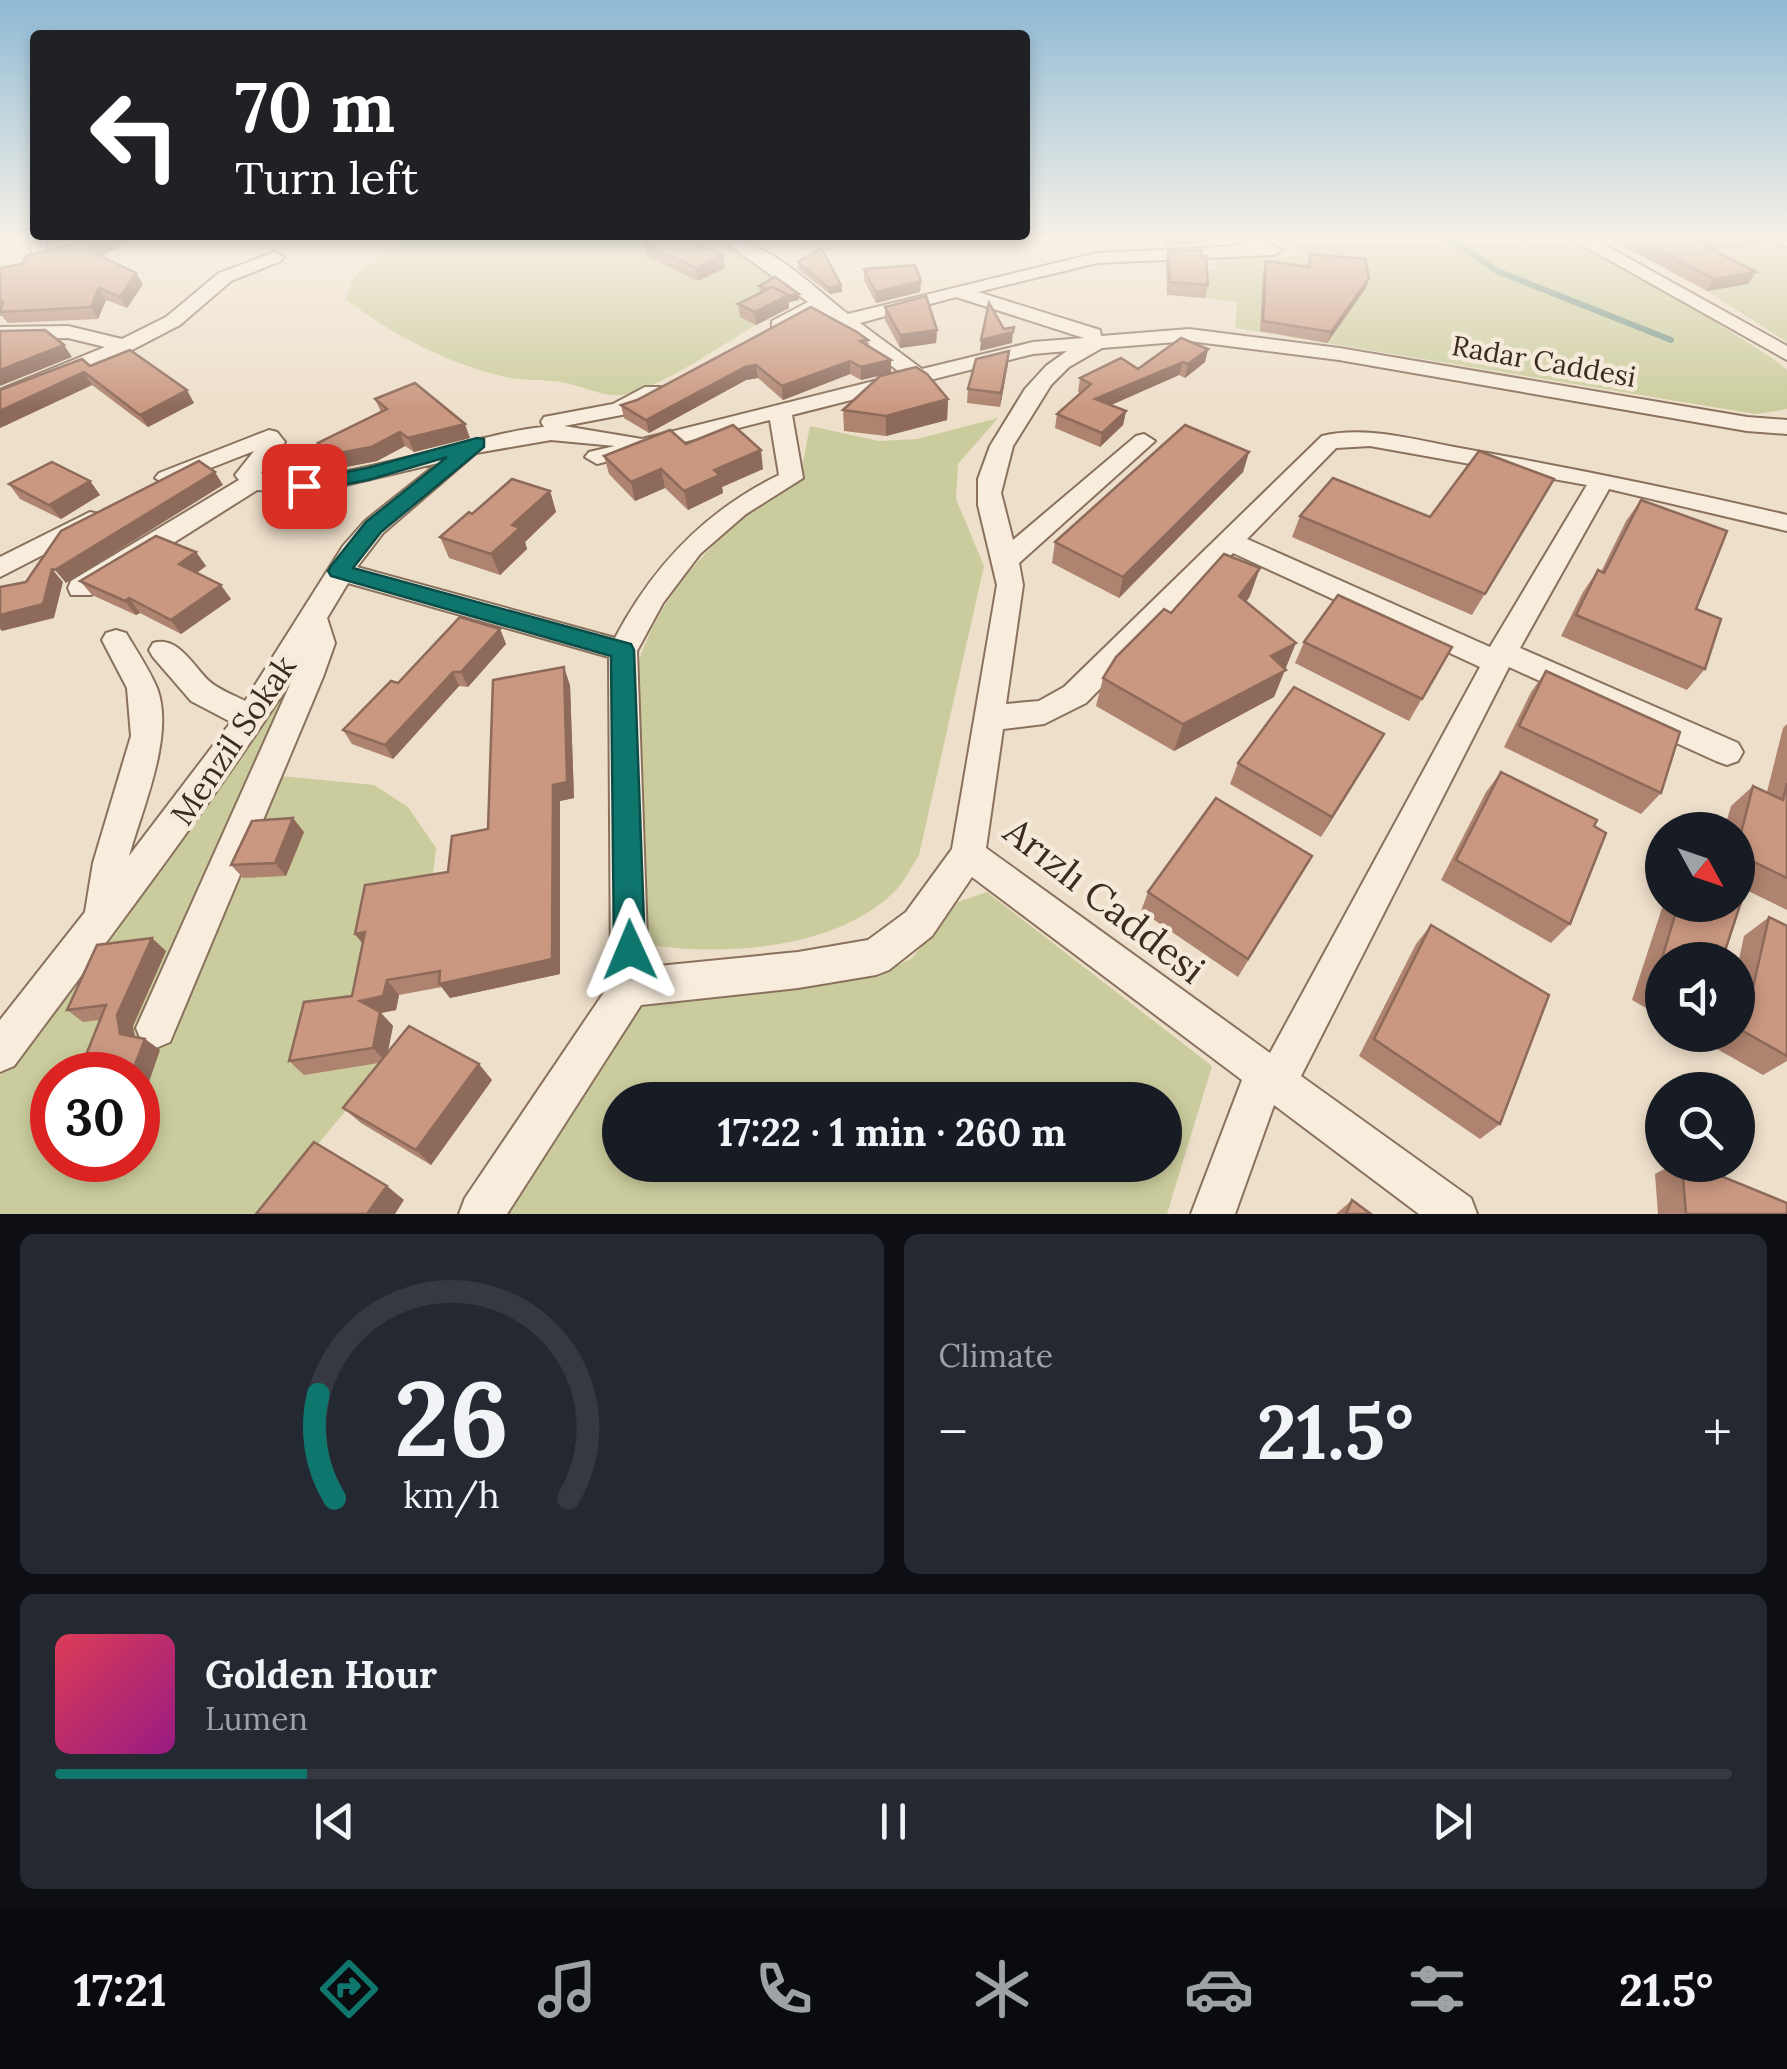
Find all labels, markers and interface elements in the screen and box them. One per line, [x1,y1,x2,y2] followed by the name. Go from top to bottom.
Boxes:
[235,62,395,151] text: 70 m
[70,70,200,200] icon: left
[235,149,418,206] text: Turn left
[1449,327,1639,395] street label: Radar Caddesi
[262,444,347,529] pin
[277,459,332,514] icon: arrive
[161,647,305,833] street label: Menzil Sokak
[994,806,1215,993] street label: Arızlı Caddesi
[1645,812,1755,922] north arrow
[1645,812,1755,1182] map controls
[578,898,682,1002] position arrow
[1645,942,1755,1052] button: sound
[30,1052,160,1182] speed limit sign: 30
[1645,1072,1755,1182] button: search
[718,1108,1066,1156] text: 17:22 · 1 min · 260 m
[939,1335,1053,1376] text: Climate
[394,1351,509,1484] text: 26
[1257,1384,1414,1480] text: 21.5°
[939,1397,968,1467] text: −
[1703,1397,1732,1467] text: +
[403,1472,500,1518] text: km/h
[205,1650,437,1698] text: Golden Hour
[205,1698,308,1739] text: Lumen
[307,1794,362,1849] icon: previous
[866,1794,921,1849] icon: pause
[1425,1794,1480,1849] icon: next
[314,1954,384,2024] icon: directions
[532,1954,602,2024] icon: music
[749,1954,819,2024] icon: phone
[967,1954,1037,2024] icon: climate
[1184,1954,1254,2024] icon: car
[1402,1954,1472,2024] icon: filters
[74,1961,167,2018] text: 17:21
[1619,1961,1713,2018] text: 21.5°

